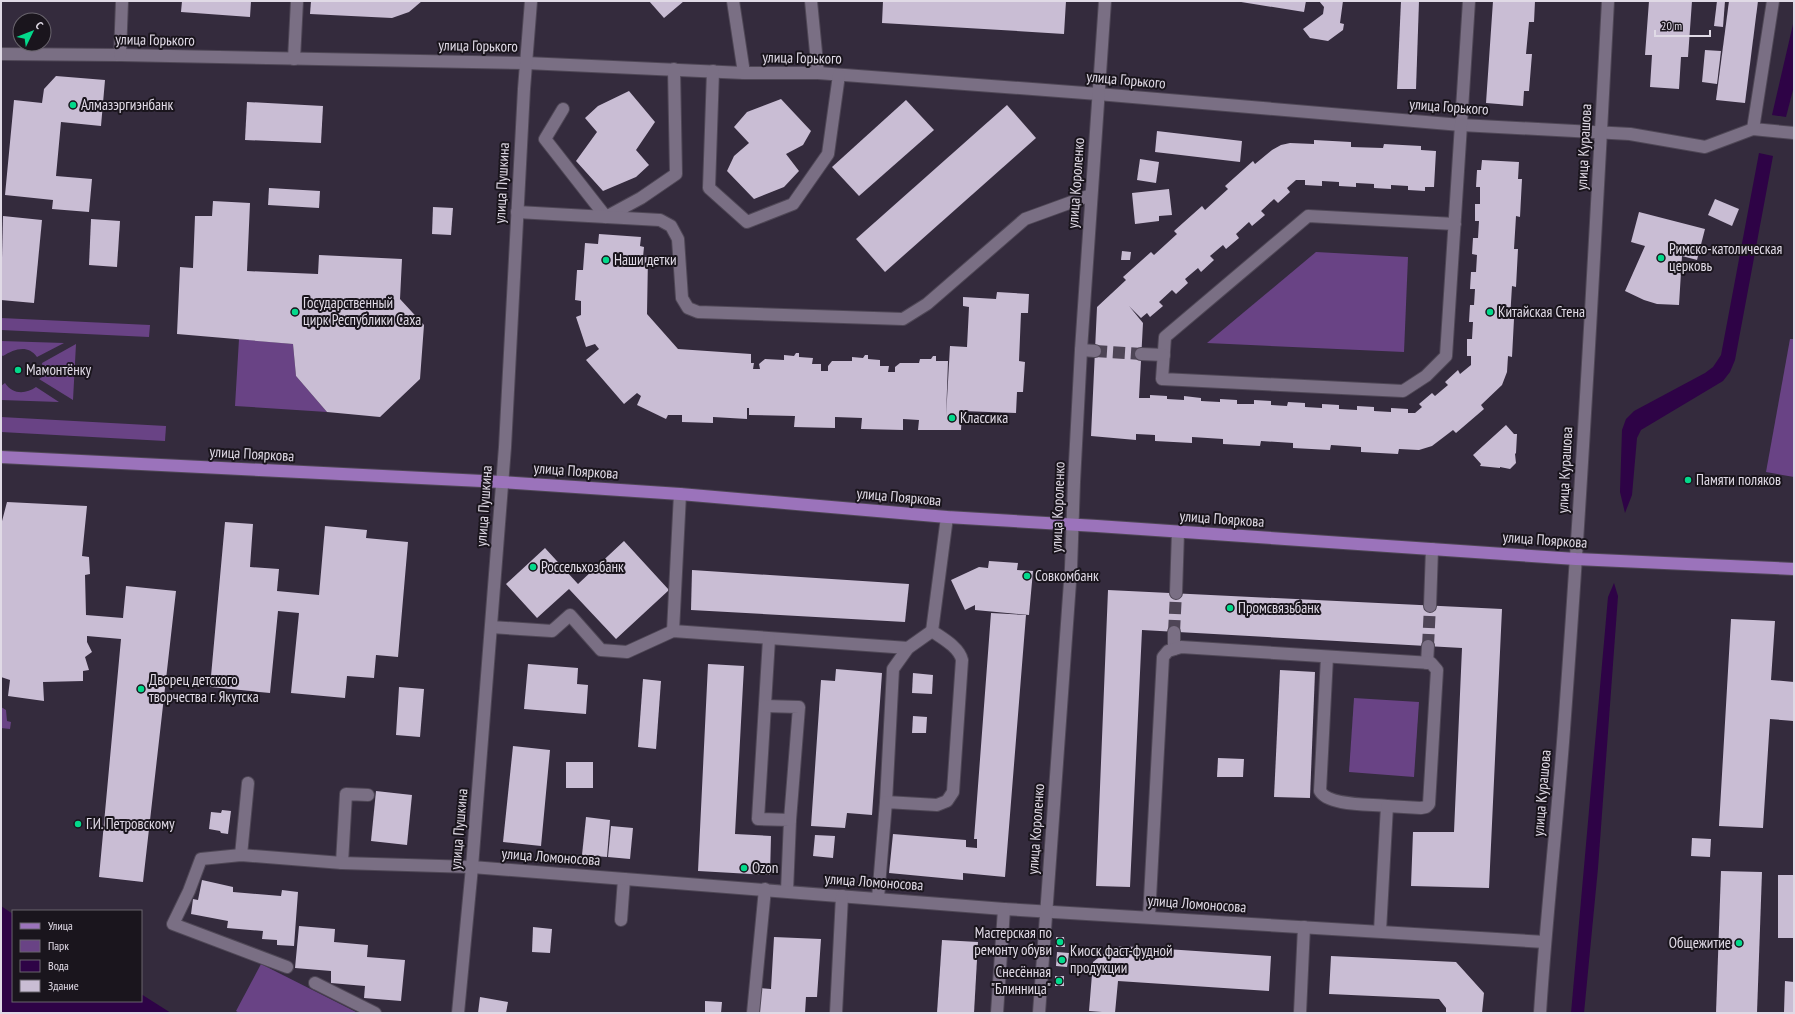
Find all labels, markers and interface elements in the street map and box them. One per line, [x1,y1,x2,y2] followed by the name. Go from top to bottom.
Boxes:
[12,12,52,52] north arrow
[1655,12,1710,38] scale bar
[1661,18,1682,33] text: 20 m
[32,19,46,32] text: С
[115,29,195,50] street label: улица Горького
[438,35,518,56] street label: улица Горького
[762,47,842,68] street label: улица Горького
[1086,67,1166,92] street label: улица Горького
[1409,94,1489,119] street label: улица Горького
[81,95,173,114] place label: Алмазэргиэнбанк
[68,100,78,110] marker: Алмазэргиэнбанк
[1572,103,1595,191] street label: улица Курашова
[1063,137,1088,229] street label: улица Короленко
[490,142,513,224] street label: улица Пушкина
[1669,239,1782,275] place label: Римско-католическая церковь
[614,250,677,269] place label: Наши детки
[1656,253,1666,263] marker: Римско-католическая церковь
[601,255,611,265] marker: Наши детки
[303,293,421,329] place label: Государственный цирк Республики Саха
[1498,302,1585,321] place label: Китайская Стена
[290,307,300,317] marker: Государственный цирк Республики Саха
[1485,307,1495,317] marker: Китайская Стена
[26,360,92,379] place label: Мамонтёнку
[13,365,23,375] marker: Мамонтёнку
[960,408,1008,427] place label: Классика
[947,413,957,423] marker: Классика
[1553,426,1576,514] street label: улица Курашова
[209,442,295,465] street label: улица Пояркова
[533,458,619,483] street label: улица Пояркова
[1046,461,1069,553] street label: улица Короленко
[471,465,496,547] street label: улица Пушкина
[1696,470,1781,489] place label: Памяти поляков
[1683,475,1693,485] marker: Памяти поляков
[856,483,942,510] street label: улица Пояркова
[1179,506,1265,531] street label: улица Пояркова
[1502,527,1588,552] street label: улица Пояркова
[541,557,624,576] place label: Россельхозбанк
[528,562,538,572] marker: Россельхозбанк
[1035,566,1099,585] place label: Совкомбанк
[1022,571,1032,581] marker: Совкомбанк
[1238,598,1320,617] place label: Промсвязьбанк
[1225,603,1235,613] marker: Промсвязьбанк
[149,670,259,706] place label: Дворец детского творчества г. Якутска
[136,684,146,694] marker: Дворец детского творчества г. Якутска
[1528,749,1555,837] street label: улица Курашова
[1023,783,1048,875] street label: улица Короленко
[445,788,472,870] street label: улица Пушкина
[86,814,175,833] place label: Г.И. Петровскому
[73,819,83,829] marker: Г.И. Петровскому
[501,844,601,869] street label: улица Ломоносова
[752,858,778,877] place label: Ozon
[739,863,749,873] marker: Ozon
[824,869,924,894] street label: улица Ломоносова
[1147,891,1247,916] street label: улица Ломоносова
[12,910,142,1002] legend
[48,918,73,933] text: Улица
[974,923,1052,959] place label: Мастерская по ремонту обуви
[1669,933,1731,952] place label: Общежитие
[1055,937,1065,947] marker: Мастерская по ремонту обуви
[48,938,69,953] text: Парк
[1734,938,1744,948] marker: Общежитие
[1070,941,1173,977] place label: Киоск фаст-фудной продукции
[1057,955,1067,965] marker: Киоск фаст-фудной продукции
[48,958,69,973] text: Вода
[991,962,1051,998] place label: Снесённая "Блинница"
[1054,976,1064,986] marker: Снесённая "Блинница"
[48,978,79,993] text: Здание

